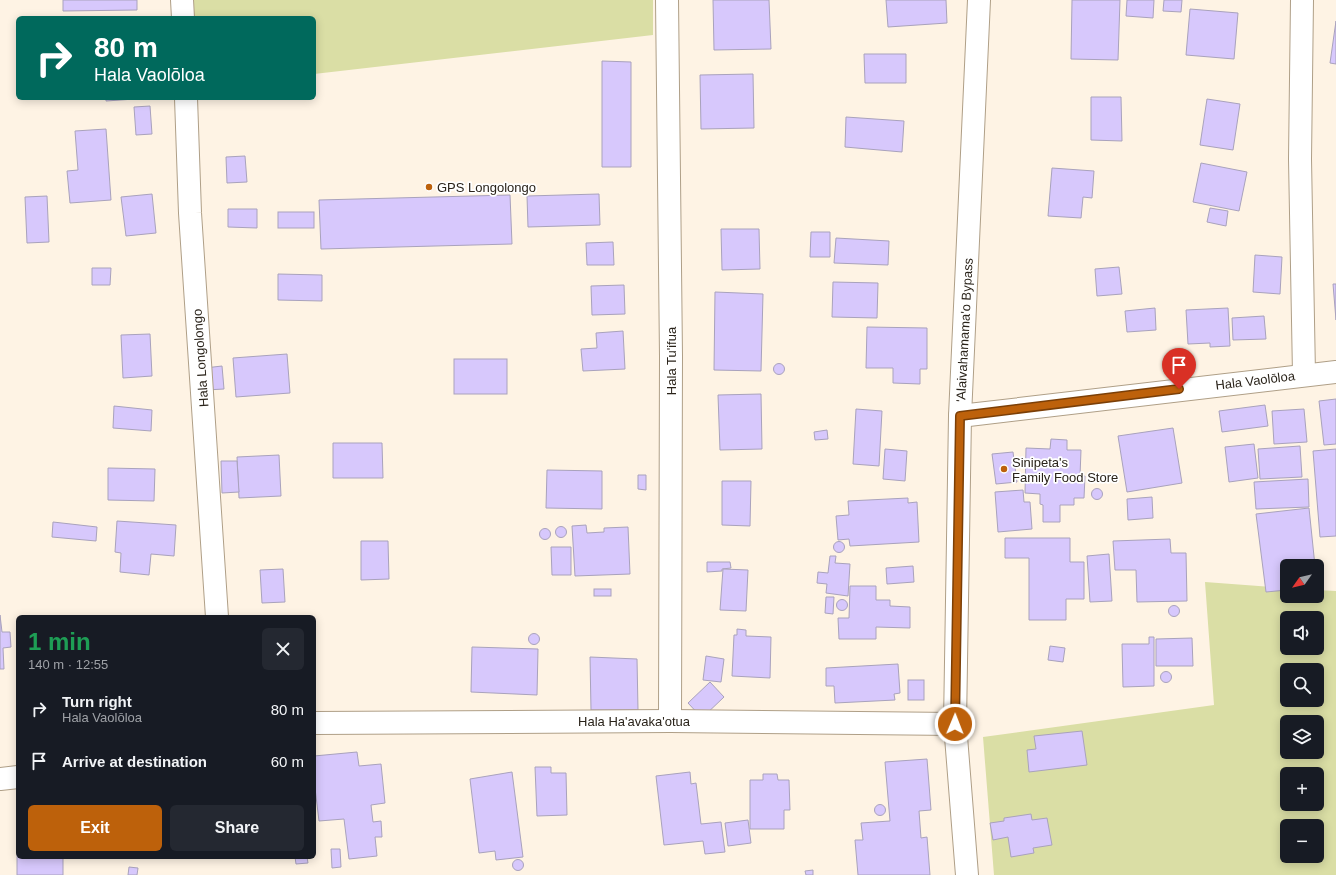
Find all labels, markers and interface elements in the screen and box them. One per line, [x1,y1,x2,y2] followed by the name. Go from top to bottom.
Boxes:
[28,32,80,84] icon: right
[94,32,158,63] text: 80 m
[94,65,205,85] text: Hala Vaolōloa
[437,180,536,195] place label: GPS Longolongo
[424,182,434,192] marker: GPS Longolongo
[953,257,976,403] street label: 'Alaivahamama'o Bypass
[190,308,211,408] street label: Hala Longolongo
[664,326,679,395] street label: Hala Tu'ifua
[1162,348,1196,389] pin
[1168,354,1190,376] icon: arrive
[1214,368,1296,393] street label: Hala Vaolōloa
[1012,455,1118,485] place label: Sinipeta's Family Food Store
[999,464,1009,474] marker: Sinipeta's Family Food Store
[1280,559,1324,603] north arrow
[1280,559,1324,863] map controls
[1280,611,1324,655] button: sound
[28,628,91,655] text: 1 min
[262,628,304,670] button: close
[28,657,108,672] text: 140 m · 12:55
[1280,663,1324,707] button: search
[62,693,132,710] text: Turn right
[28,698,50,720] icon: right
[271,701,304,718] text: 80 m
[934,703,976,745] position arrow
[62,710,142,725] text: Hala Vaolōloa
[578,714,691,729] street label: Hala Ha'avaka'otua
[1280,715,1324,759] button: layers
[28,750,50,772] icon: arrive
[62,753,207,770] text: Arrive at destination
[271,753,304,770] text: 60 m
[1280,767,1324,811] button: +
[28,805,162,851] button: Exit
[170,805,304,851] button: Share
[1280,819,1324,863] button: −

